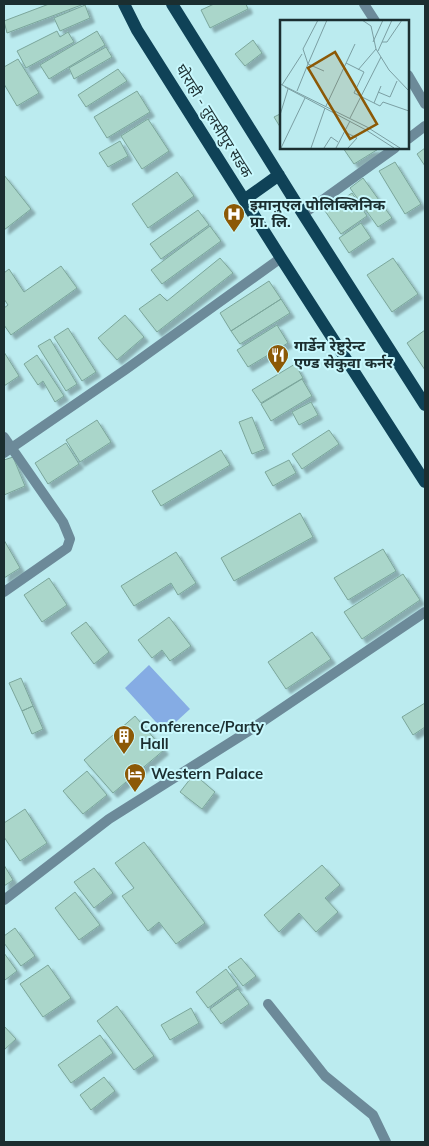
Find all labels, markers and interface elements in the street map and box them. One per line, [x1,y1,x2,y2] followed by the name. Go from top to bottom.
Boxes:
[280,20,409,149] inset map
[171,61,257,182] street label: घोराही - तुलसीपुर सडक
[250,195,386,231] place label: इमानुएल पोलिक्लिनिक प्रा. लि.
[222,202,246,233] hospital icon: इमानुएल पोलिक्लिनिक प्रा. लि.
[294,336,393,373] place label: गार्डेन रेष्टुरेन्ट एण्ड सेकुवा कर्नर
[266,343,290,374] restaurant icon: गार्डेन रेष्टुरेन्ट एण्ड सेकुवा कर्नर
[140,717,265,753] place label: Conference/Party Hall
[112,724,136,755] building icon: Conference/Party Hall
[123,762,147,793] hotel icon: Western Palace
[151,764,263,783] place label: Western Palace

